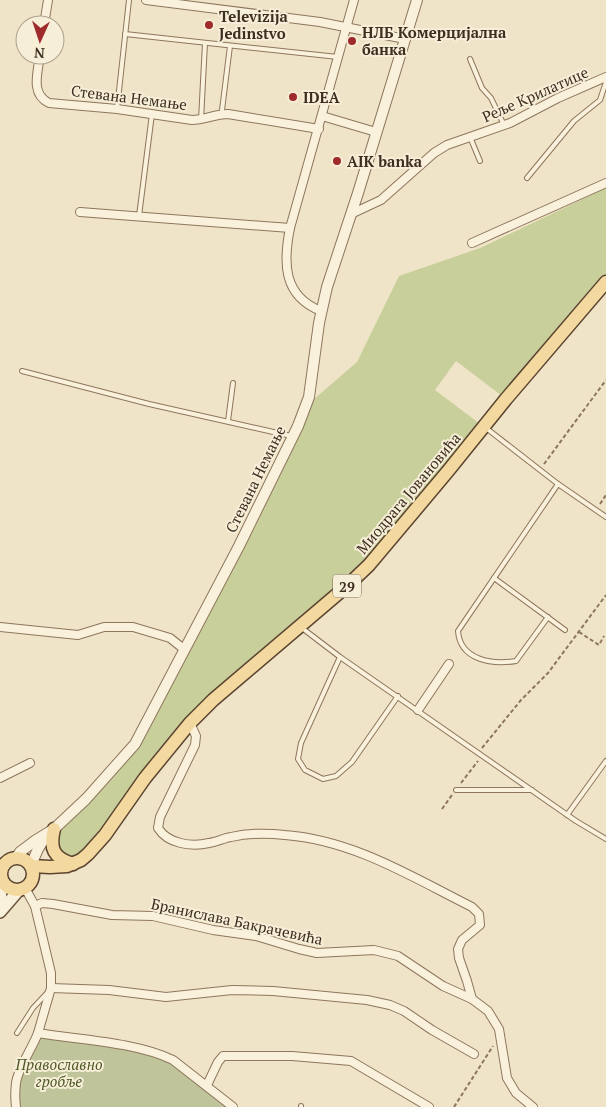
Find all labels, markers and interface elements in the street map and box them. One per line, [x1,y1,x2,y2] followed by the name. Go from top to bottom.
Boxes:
[219,6,289,43] place label: Televizija Jedinstvo
[15,15,65,65] north arrow
[203,19,215,31] marker: Televizija Jedinstvo
[362,22,507,59] place label: НЛБ Комерцијална банка
[346,35,358,47] marker: НЛБ Комерцијална банка
[33,44,45,63] text: N
[479,62,591,126] street label: Реље Крилатице
[70,80,188,114] street label: Стевана Немање
[303,87,340,107] place label: IDEA
[287,91,299,103] marker: IDEA
[347,151,423,171] place label: AIK banka
[331,155,343,167] marker: AIK banka
[220,422,290,536] street label: Стевана Немање
[351,428,465,558] street label: Миодрага Јовановића
[333,574,361,598] road number: 29
[149,893,325,949] street label: Бранислава Бакрачевића
[14,1054,103,1091] park label: Православно гробље

